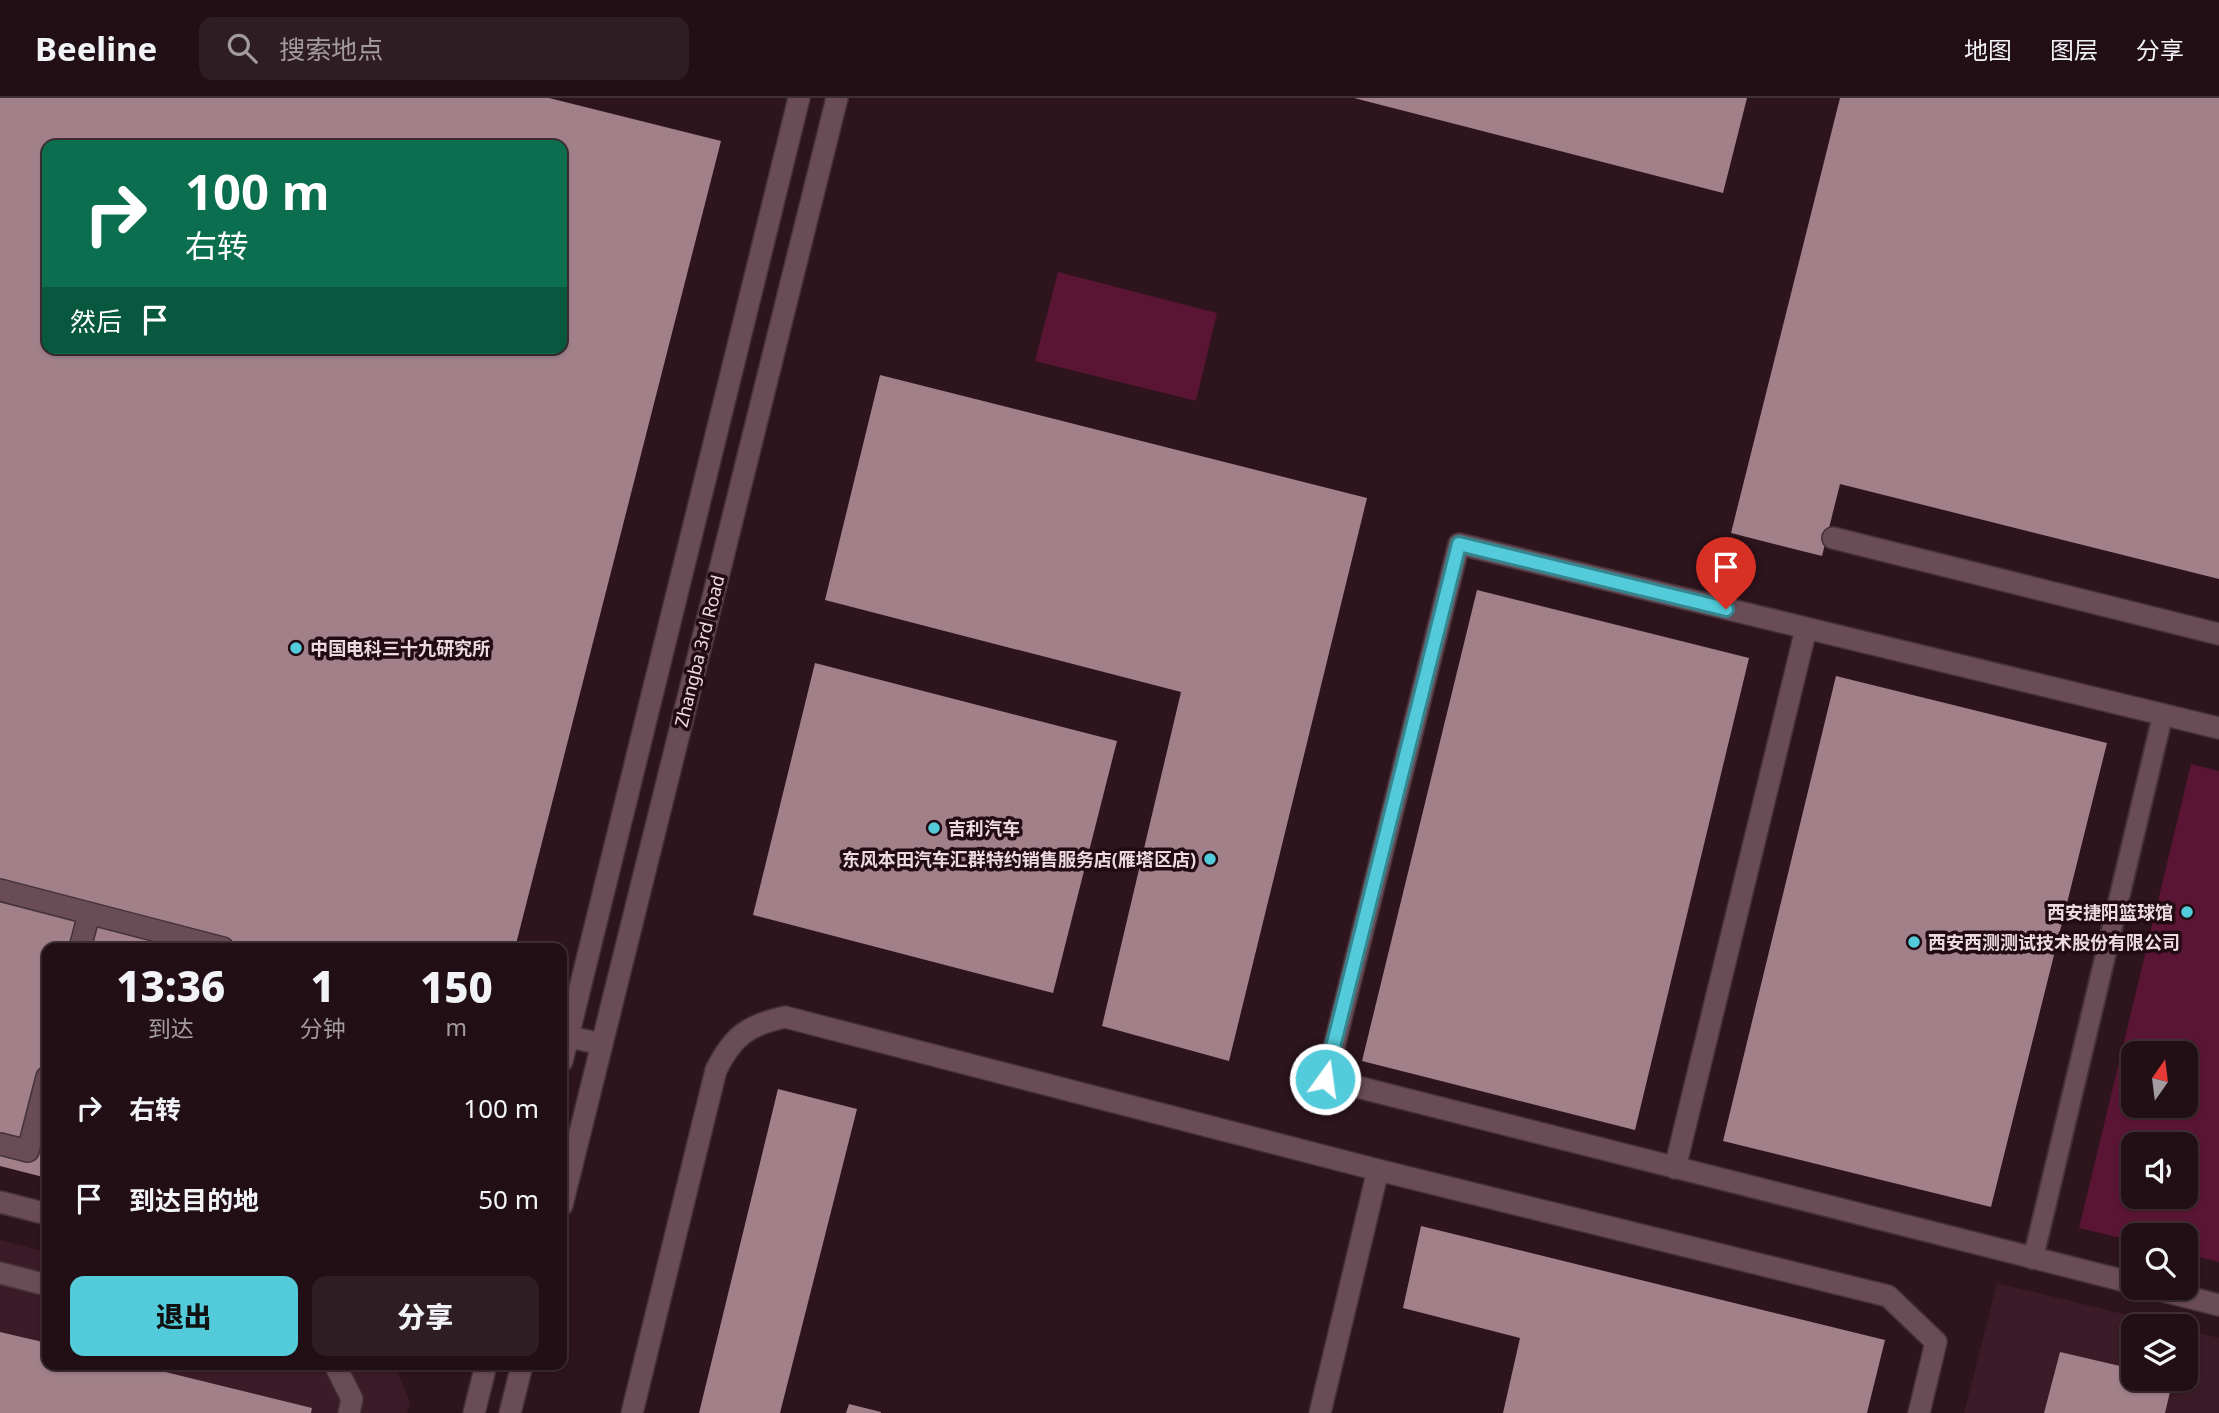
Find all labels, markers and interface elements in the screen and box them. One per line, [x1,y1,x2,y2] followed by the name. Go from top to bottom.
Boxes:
[199,17,689,80] search box
[35,26,157,71] text: Beeline
[223,29,261,67] icon: search
[279,31,383,67] text: 搜索地点
[1964,33,2012,66] text: 地图
[2050,33,2098,66] text: 图层
[2136,33,2184,66] text: 分享
[185,158,330,224] text: 100 m
[70,168,161,259] icon: right
[185,224,249,267] text: 右转
[136,301,174,339] icon: arrive
[70,303,122,339] text: 然后
[1696,537,1756,609] pin
[1707,548,1745,586] icon: arrive
[668,572,730,730] street label: Zhangba 3rd Road
[310,636,490,660] place label: 中国电科三十九研究所
[288,640,304,656] marker: 中国电科三十九研究所
[948,816,1020,840] place label: 吉利汽车
[926,820,942,836] marker: 吉利汽车
[842,847,1196,871] place label: 东风本田汽车汇群特约销售服务店(雁塔区店)
[1202,851,1218,867] marker: 东风本田汽车汇群特约销售服务店(雁塔区店)
[2047,900,2173,924] place label: 西安捷阳篮球馆
[2179,904,2195,920] marker: 西安捷阳篮球馆
[1928,930,2180,954] place label: 西安西测测试技术股份有限公司
[1906,934,1922,950] marker: 西安西测测试技术股份有限公司
[116,957,225,1014] text: 13:36
[310,957,335,1014] text: 1
[420,958,493,1015] text: 150
[446,1011,467,1043] text: m
[148,1012,194,1044] text: 到达
[300,1012,346,1044] text: 分钟
[2121,1041,2198,1118] north arrow
[2121,1041,2198,1391] map controls
[1288,1042,1362,1116] position arrow
[70,1089,108,1127] icon: right
[463,1090,539,1126] text: 100 m
[129,1091,181,1127] text: 右转
[2121,1132,2198,1209] button: sound
[70,1180,108,1218] icon: arrive
[478,1181,539,1217] text: 50 m
[129,1182,259,1218] text: 到达目的地
[2121,1223,2198,1300] button: search
[70,1276,298,1356] button: 退出
[312,1276,539,1356] button: 分享
[2121,1314,2198,1391] button: layers

